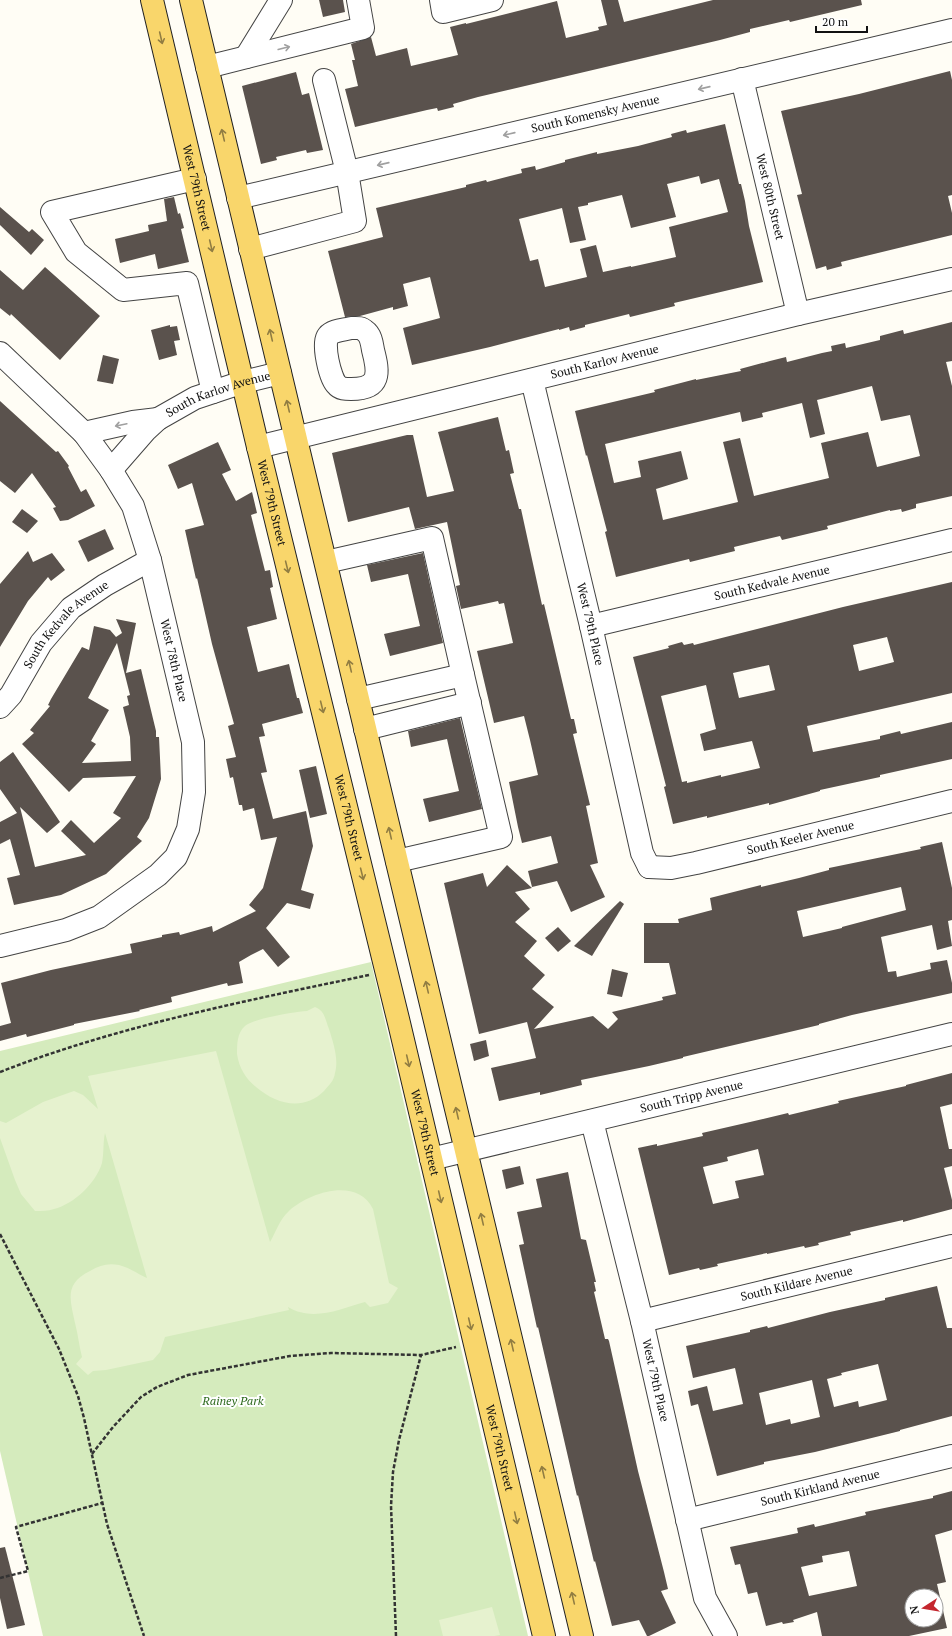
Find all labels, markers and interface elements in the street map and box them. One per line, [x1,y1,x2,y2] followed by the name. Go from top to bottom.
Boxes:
[816,8,867,34] scale bar
[822,14,849,29] text: 20 m
[158,31,166,44] one-way arrow
[278,43,291,51] one-way arrow
[698,85,711,92] one-way arrow
[530,91,661,136] street label: South Komensky Avenue
[219,129,227,142] one-way arrow
[503,131,516,138] one-way arrow
[180,143,215,233] street label: West 79th Street
[753,152,788,242] street label: West 80th Street
[376,160,389,168] one-way arrow
[207,239,215,252] one-way arrow
[267,329,275,342] one-way arrow
[549,341,660,382] street label: South Karlov Avenue
[163,368,272,420] street label: South Karlov Avenue
[284,399,292,412] one-way arrow
[115,421,128,429] one-way arrow
[254,458,290,548] street label: West 79th Street
[284,560,292,573] one-way arrow
[713,561,831,603] street label: South Kedvale Avenue
[20,577,111,671] street label: South Kedvale Avenue
[574,581,608,667] street label: West 79th Place
[157,618,191,703] street label: West 78th Place
[346,660,354,673] one-way arrow
[318,700,326,713] one-way arrow
[331,773,367,863] street label: West 79th Street
[745,817,856,857] street label: South Keeler Avenue
[386,827,394,840] one-way arrow
[359,867,367,880] one-way arrow
[423,981,430,994] one-way arrow
[404,1054,412,1067] one-way arrow
[639,1076,744,1116] street label: South Tripp Avenue
[408,1088,443,1178] street label: West 79th Street
[453,1107,461,1120] one-way arrow
[437,1190,445,1203] one-way arrow
[478,1213,486,1226] one-way arrow
[739,1262,854,1304] street label: South Kildare Avenue
[467,1317,474,1330] one-way arrow
[639,1337,673,1423] street label: West 79th Place
[508,1339,516,1352] one-way arrow
[201,1393,264,1408] park label: Rainey Park
[483,1403,518,1493] street label: West 79th Street
[538,1465,546,1478] one-way arrow
[759,1466,881,1509] street label: South Kirkland Avenue
[513,1512,521,1525] one-way arrow
[904,1588,944,1628] north arrow
[568,1592,576,1605] one-way arrow
[906,1604,922,1616] text: N

